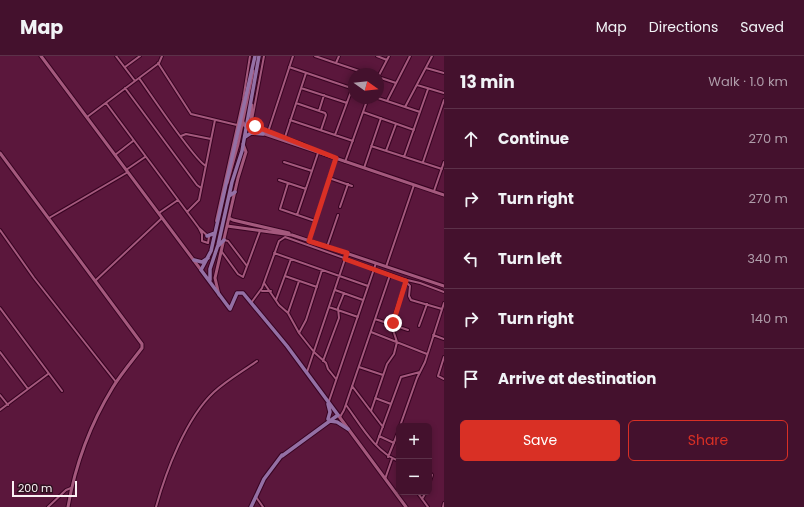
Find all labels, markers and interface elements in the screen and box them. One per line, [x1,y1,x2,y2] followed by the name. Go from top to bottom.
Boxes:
[20,14,63,41] text: Map
[596,17,627,37] text: Map
[649,17,718,37] text: Directions
[740,17,784,37] text: Saved
[348,68,384,104] north arrow
[460,70,515,94] text: 13 min
[708,72,788,91] text: Walk · 1.0 km
[246,117,264,135] route start
[460,128,482,150] icon: ahead
[498,128,569,149] text: Continue
[748,129,788,148] text: 270 m
[460,188,482,210] icon: right
[498,188,574,209] text: Turn right
[748,189,788,208] text: 270 m
[460,248,482,270] icon: left
[498,248,562,269] text: Turn left
[747,249,788,268] text: 340 m
[460,308,482,330] icon: right
[498,308,574,329] text: Turn right
[751,309,788,328] text: 140 m
[384,314,402,332] route end
[460,368,482,390] icon: arrive
[498,368,656,389] text: Arrive at destination
[460,420,620,461] button: Save
[628,420,788,461] button: Share
[396,423,432,495] map controls
[396,423,432,459] button: +
[396,459,432,495] button: −
[12,479,77,498] scale bar
[18,480,52,496] text: 200 m

